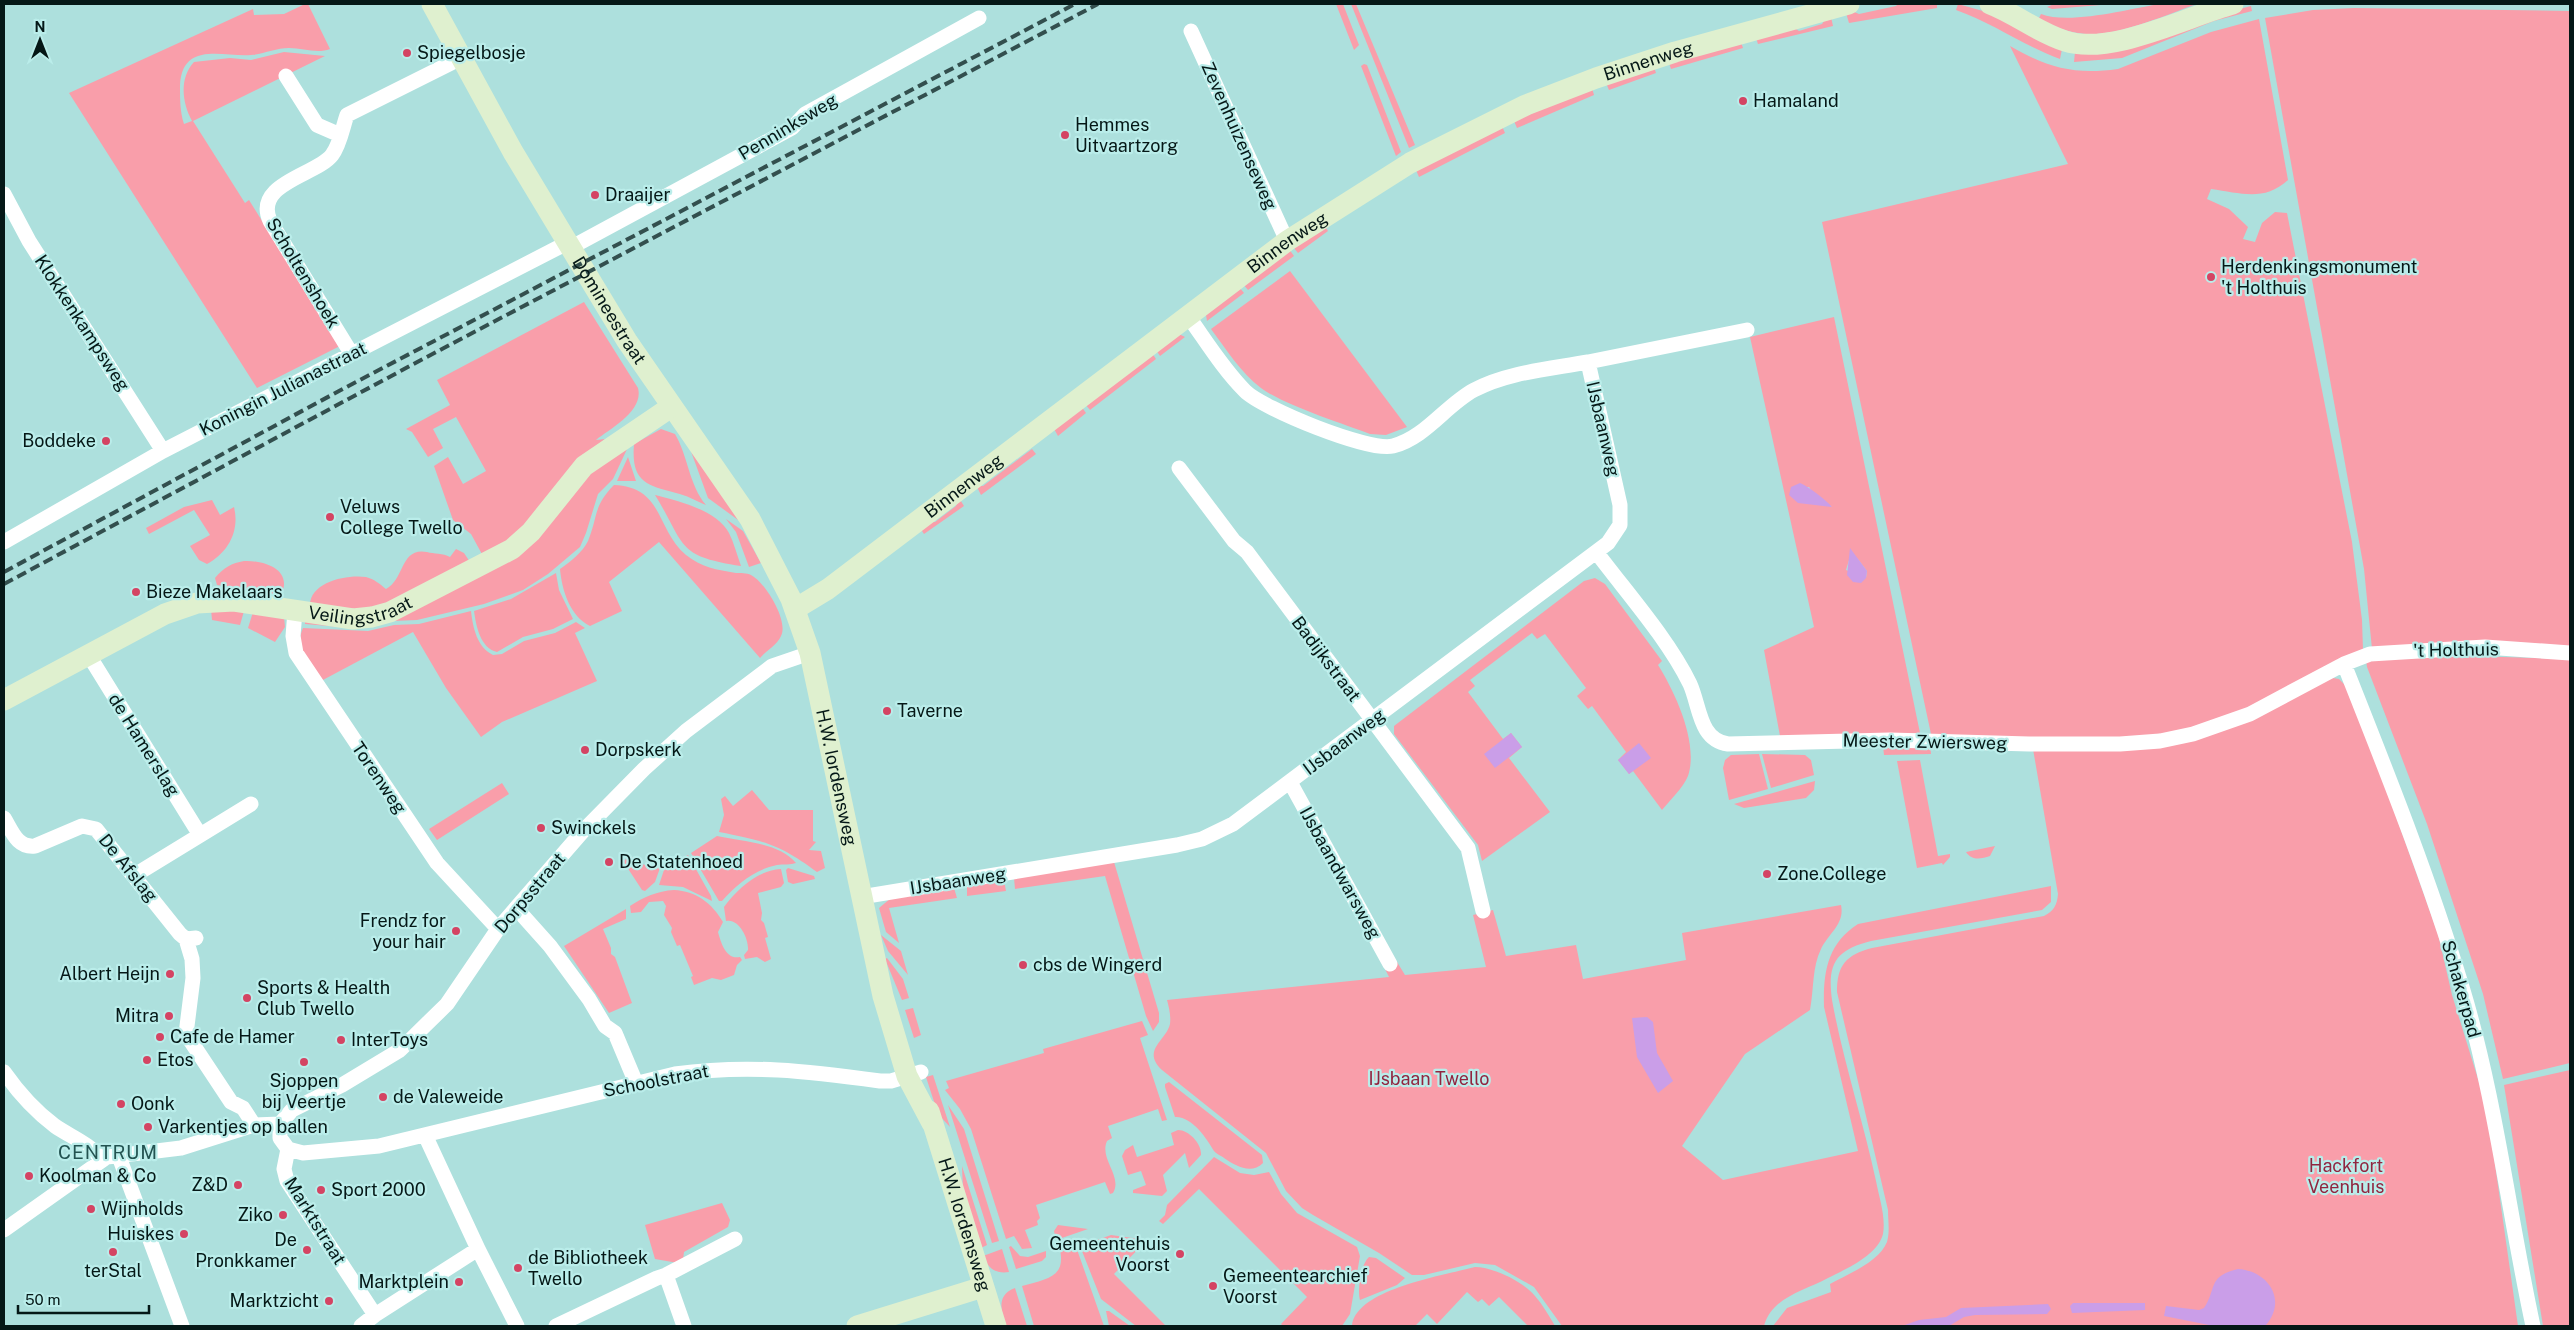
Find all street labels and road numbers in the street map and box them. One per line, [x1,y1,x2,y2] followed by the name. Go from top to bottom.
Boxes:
[1601,37,1695,85] street label: Binnenweg
[1197,59,1281,213] street label: Zevenhuizenseweg
[735,89,841,164] street label: Penninksweg
[1243,207,1331,277] street label: Binnenweg
[262,214,344,331] street label: Scholtenshoek
[31,251,134,395] street label: Klokkenkampsweg
[568,252,651,368] street label: Domineestraat
[196,337,370,440] street label: Koningin Julianastraat
[1582,379,1625,478] street label: IJsbaanweg
[920,449,1007,522] street label: Binnenweg
[307,591,416,629] street label: Veilingstraat
[1288,612,1365,705] street label: Badijkstraat
[2413,638,2499,661] street label: 't Holthuis
[104,689,184,800] street label: de Hamerslag
[1299,704,1389,779] street label: IJsbaanweg
[812,707,862,847] street label: H.W. Iordensweg
[1843,730,2007,753] street label: Meester Zwiersweg
[348,738,411,818] street label: Torenweg
[1295,803,1385,943] street label: IJsbaandwarsweg
[95,829,162,906] street label: De Afslag
[490,848,569,937] street label: Dorpsstraat
[908,863,1007,898] street label: IJsbaanweg
[2438,938,2485,1040] street label: Schakerpad
[601,1060,710,1101] street label: Schoolstraat
[934,1155,996,1294] street label: H.W. Iordensweg
[280,1173,351,1268] street label: Marktstraat

